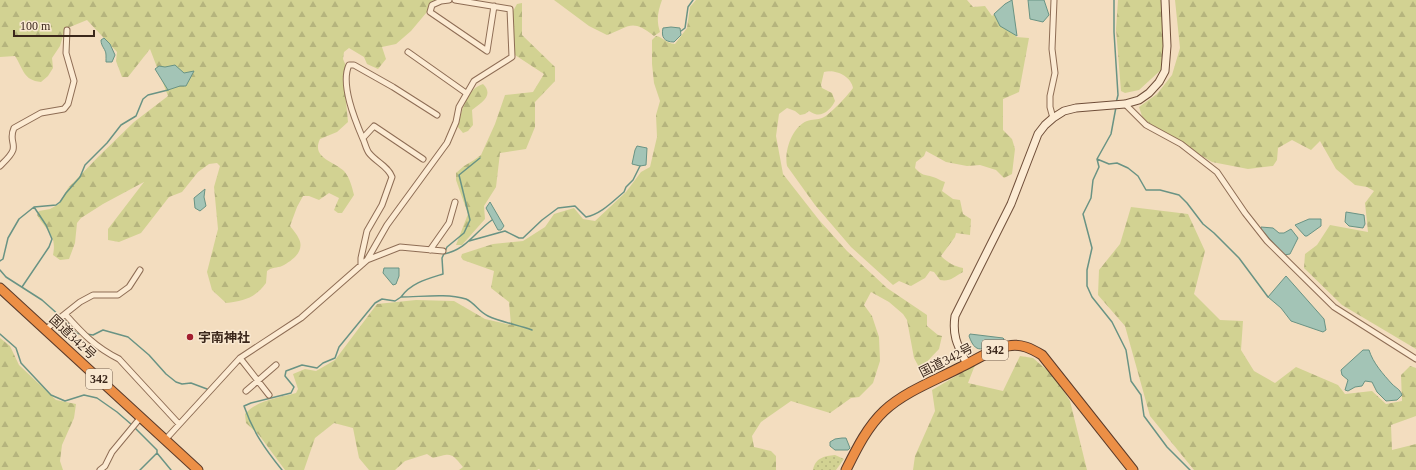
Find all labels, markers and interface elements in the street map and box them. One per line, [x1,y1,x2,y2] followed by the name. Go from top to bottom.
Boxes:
[14,12,94,38] scale bar
[20,19,51,33] text: 100 m
[46,312,100,362] street label: 国道342号
[198,330,250,345] place label: 宇南神社
[185,332,195,342] marker: 宇南神社
[917,340,975,380] street label: 国道342号
[982,340,1008,360] road number: 342
[86,369,112,389] road number: 342

